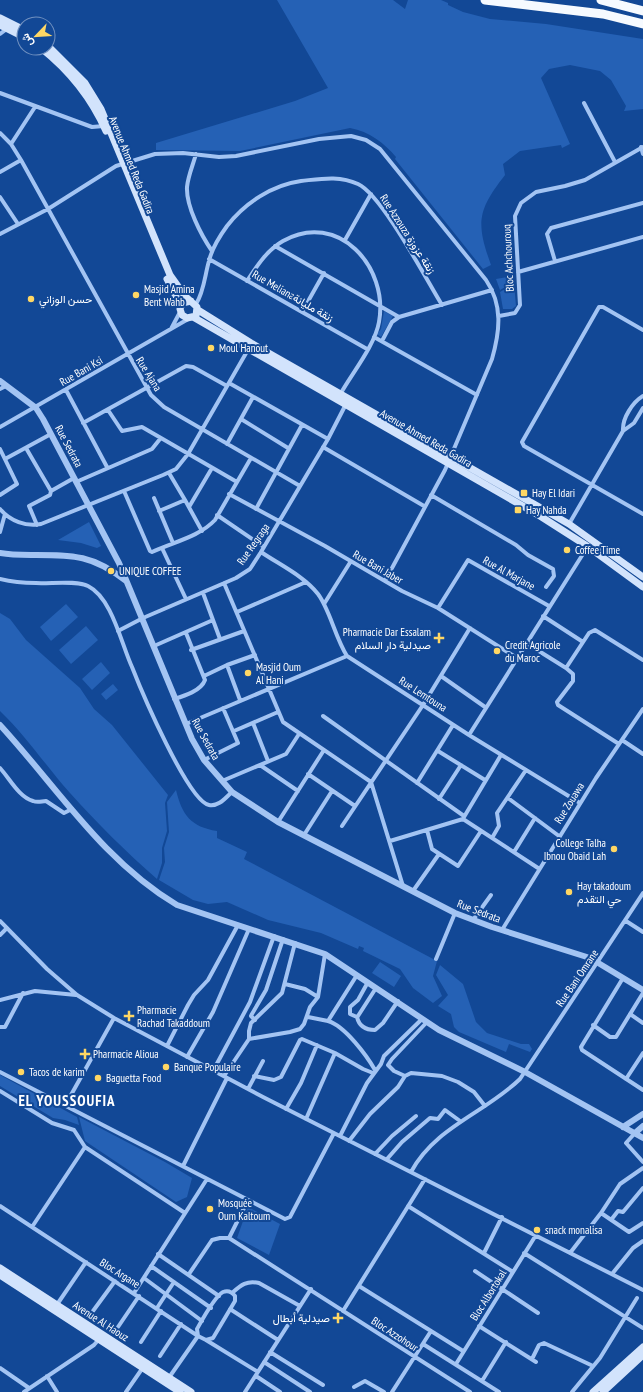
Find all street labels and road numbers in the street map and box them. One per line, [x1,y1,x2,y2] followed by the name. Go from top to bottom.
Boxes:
[106,114,158,216] street label: Avenue Ahmed Reda Gadira
[377,192,439,277] street label: Rue Azzouza زنقة عزوزة
[499,224,517,292] street label: Bloc Achchourouq
[250,267,336,325] street label: Rue Melianaزنقة مليانة
[57,353,105,389] street label: Rue Bani Ksi
[133,354,165,394] street label: Rue Ajana
[377,406,475,470] street label: Avenue Ahmed Reda Gadira
[52,422,86,470] street label: Rue Sedrata
[234,521,272,567] street label: Rue Regraga
[350,547,406,587] street label: Rue Bani Jaber
[481,553,538,593] street label: Rue Al Marjane
[396,673,450,715] street label: Rue Lemtouna
[189,716,223,762] street label: Rue Sedrata
[551,780,587,826] street label: Rue Zouawa
[455,896,503,926] street label: Rue Sedrata
[553,946,602,1009] street label: Rue Bani Omrane
[97,1255,143,1291] street label: Bloc Argane
[467,1266,509,1323] street label: Bloc Albortokal
[70,1298,132,1344] street label: Avenue Al Haouz
[369,1314,421,1354] street label: Bloc Azzohour

